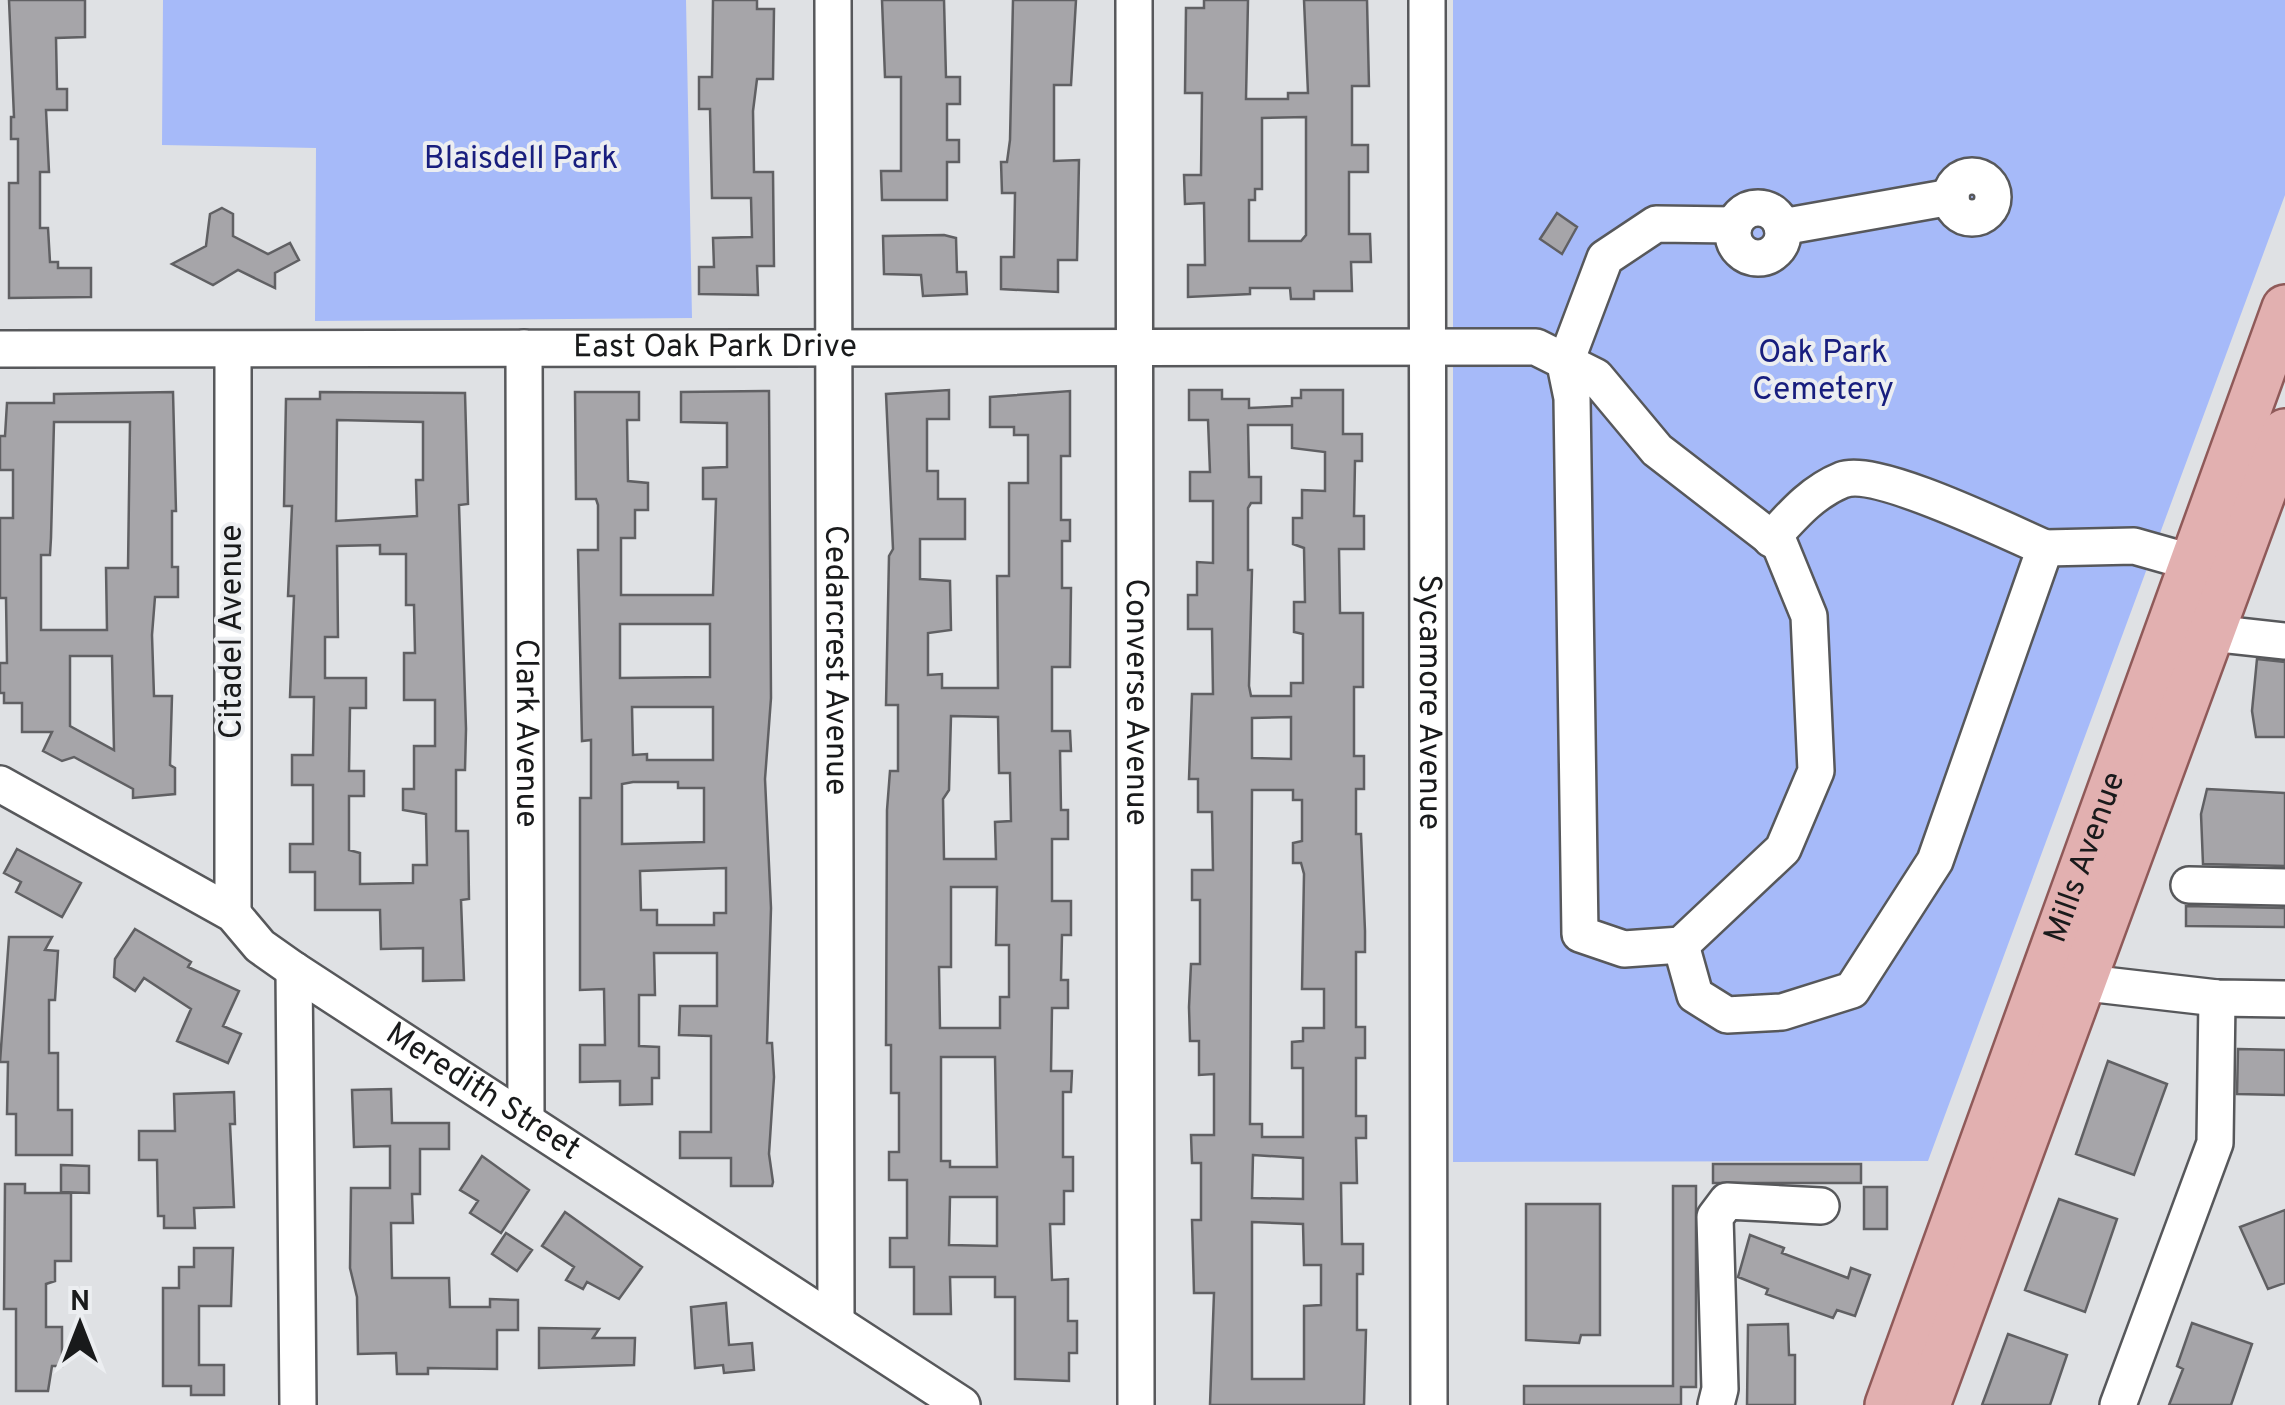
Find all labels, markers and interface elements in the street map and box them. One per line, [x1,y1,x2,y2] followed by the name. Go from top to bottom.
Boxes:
[424,140,618,180] park label: Blaisdell Park
[573,328,857,368] street label: East Oak Park Drive
[1752,334,1894,411] park label: Oak Park Cemetery
[213,525,253,739] street label: Citadel Avenue
[814,525,855,795] street label: Cedarcrest Avenue
[1408,574,1448,830] street label: Sycamore Avenue
[1115,578,1155,826] street label: Converse Avenue
[505,638,545,828] street label: Clark Avenue
[2037,767,2135,949] street label: Mills Avenue
[377,1015,587,1171] street label: Meredith Street
[30,1275,130,1375] north arrow
[70,1285,90,1321] text: N

